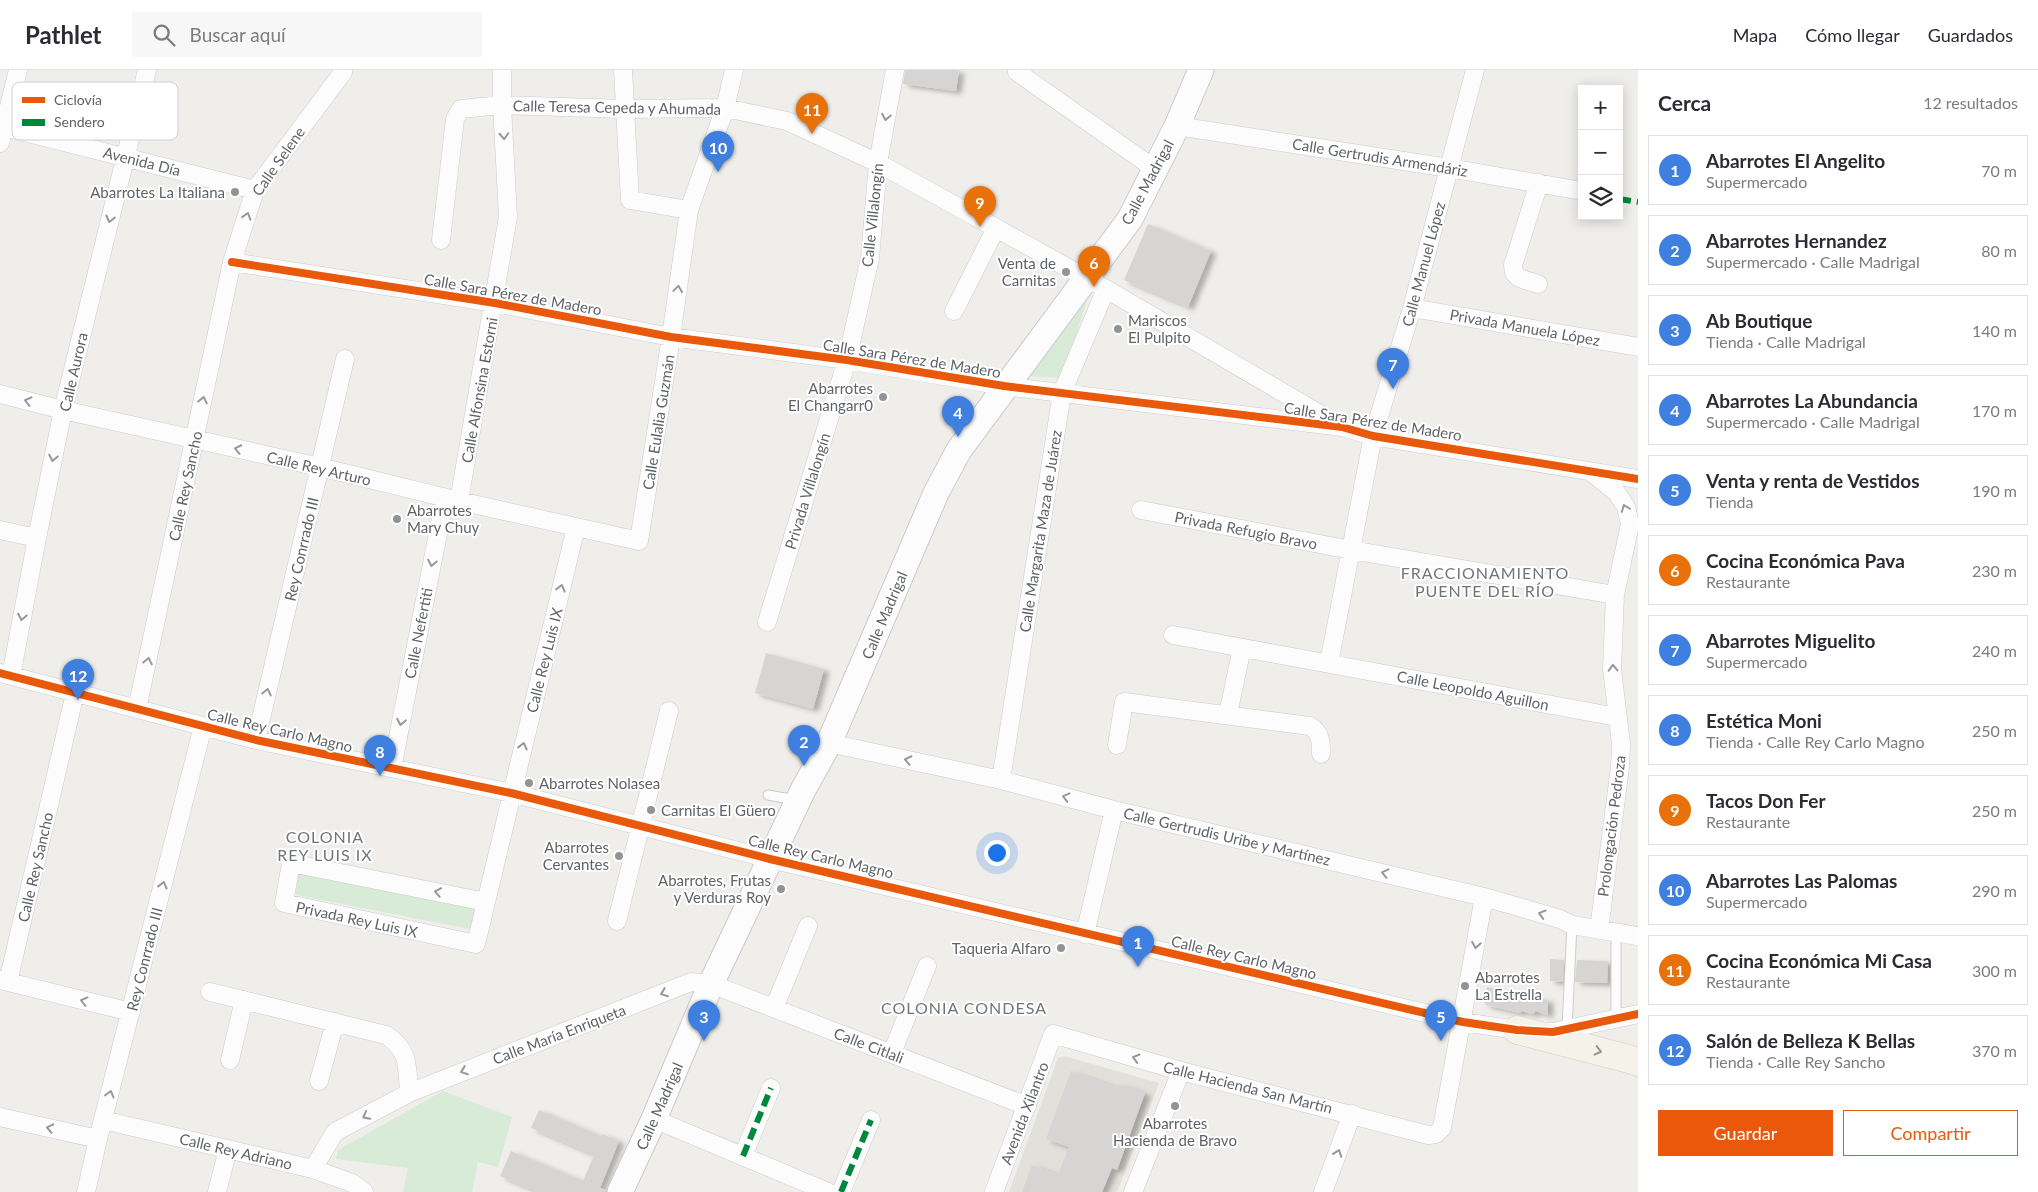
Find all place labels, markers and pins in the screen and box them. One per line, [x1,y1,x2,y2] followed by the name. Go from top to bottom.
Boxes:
[796,93,828,134] pin: 11
[702,131,734,172] pin: 10
[90,183,225,201] place label: Abarrotes La Italiana
[229,186,241,198] marker: Abarrotes La Italiana
[964,186,996,227] pin: 9
[1078,246,1110,287] pin: 6
[998,254,1056,289] place label: Venta de Carnitas
[1060,266,1072,278] marker: Venta de Carnitas
[1128,311,1191,346] place label: Mariscos El Pulpito
[1112,323,1124,335] marker: Mariscos El Pulpito
[1377,348,1409,389] pin: 7
[788,379,873,414] place label: Abarrotes El Changarr0
[877,391,889,403] marker: Abarrotes El Changarr0
[942,396,974,437] pin: 4
[407,501,480,536] place label: Abarrotes Mary Chuy
[391,513,403,525] marker: Abarrotes Mary Chuy
[62,659,94,700] pin: 12
[788,725,820,766] pin: 2
[364,735,396,776] pin: 8
[539,774,660,792] place label: Abarrotes Nolasea
[523,777,535,789] marker: Abarrotes Nolasea
[661,801,776,819] place label: Carnitas El Güero
[645,804,657,816] marker: Carnitas El Güero
[543,838,609,873] place label: Abarrotes Cervantes
[613,850,625,862] marker: Abarrotes Cervantes
[658,871,771,906] place label: Abarrotes, Frutas y Verduras Roy
[775,883,787,895] marker: Abarrotes, Frutas y Verduras Roy
[1122,926,1154,967] pin: 1
[952,939,1051,957] place label: Taqueria Alfaro
[1055,942,1067,954] marker: Taqueria Alfaro
[1475,968,1542,1003] place label: Abarrotes La Estrella
[1459,980,1471,992] marker: Abarrotes La Estrella
[688,1000,720,1041] pin: 3
[1425,1000,1457,1041] pin: 5
[1169,1100,1181,1112] marker: Abarrotes Hacienda de Bravo
[1113,1114,1237,1149] place label: Abarrotes Hacienda de Bravo

